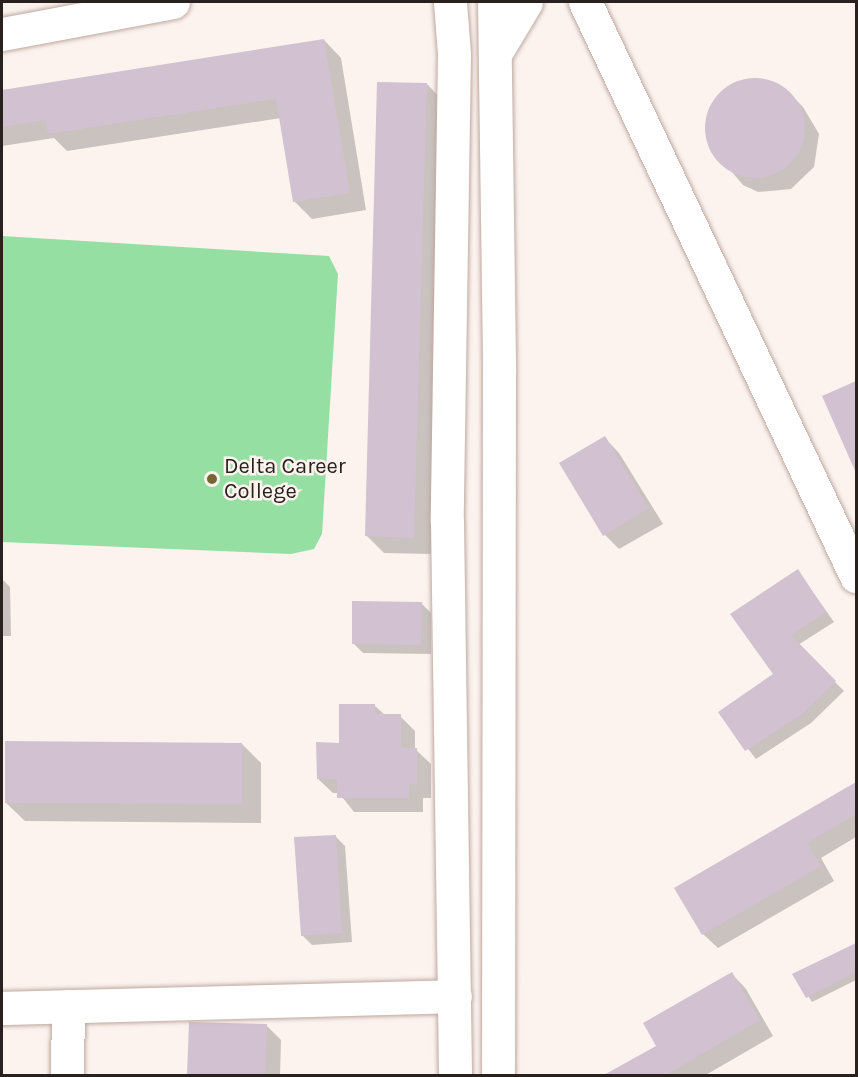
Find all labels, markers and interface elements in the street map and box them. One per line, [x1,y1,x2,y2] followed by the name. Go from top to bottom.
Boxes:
[224,453,346,505] place label: Delta Career College
[205,472,219,486] marker: Delta Career College

